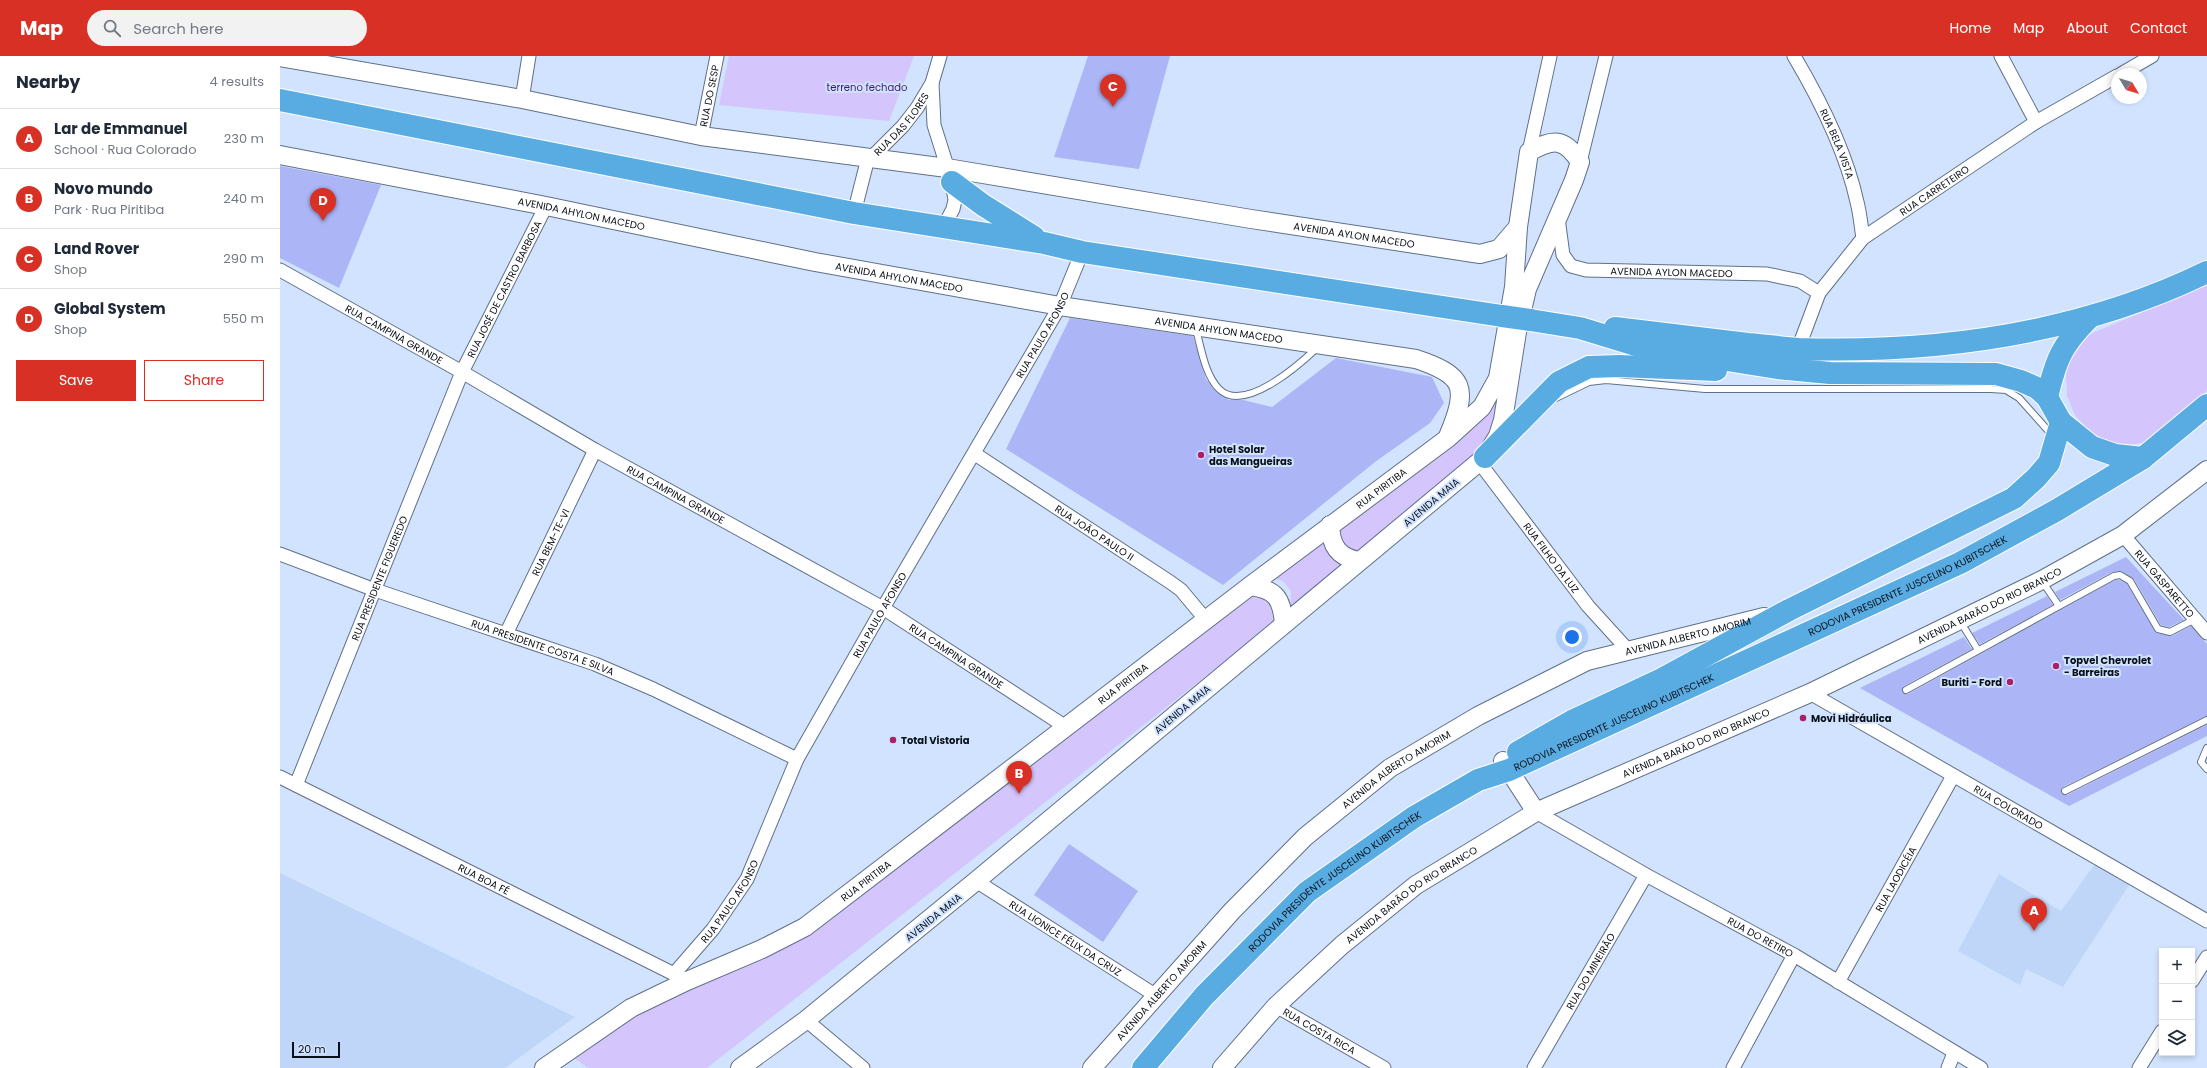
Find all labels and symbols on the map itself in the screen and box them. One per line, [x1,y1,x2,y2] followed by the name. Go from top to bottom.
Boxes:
[696,64,723,128] street label: RUA DO SESP
[2111,68,2147,104] north arrow
[1100,74,1126,107] pin: C
[827,80,907,95] park label: terreno fechado
[870,90,933,159] street label: RUA DAS FLORES
[1816,106,1858,181] street label: RUA BELA VISTA
[1897,162,1972,219] street label: RUA CARRETEIRO
[310,188,336,221] pin: D
[517,194,646,234] street label: AVENIDA AHYLON MACEDO
[463,218,546,361] street label: RUA JOSÉ DE CASTRO BARBOSA
[1292,219,1416,252] street label: AVENIDA AYLON MACEDO
[834,259,964,296] street label: AVENIDA AHYLON MACEDO
[1610,264,1733,281] street label: AVENIDA AYLON MACEDO
[1012,290,1073,381] street label: RUA PAULO AFONSO
[342,301,446,368] street label: RUA CAMPINA GRANDE
[1154,313,1284,347] street label: AVENIDA AHYLON MACEDO
[1209,442,1293,469] place label: Hotel Solar das Mangueiras
[1196,450,1206,460] marker: Hotel Solar das Mangueiras
[624,462,727,528] street label: RUA CAMPINA GRANDE
[1353,464,1410,512] street label: RUA PIRITIBA
[1400,474,1463,530] street label: AVENIDA MAIA
[1052,501,1137,564] street label: RUA JOÃO PAULO II
[528,506,574,579] street label: RUA BEM-TE-VI
[348,513,412,643] street label: RUA PRESIDENTE FIGUEREDO
[1520,520,1583,596] street label: RUA FILHO DA LUZ
[1806,532,2010,640] street label: RODOVIA PRESIDENTE JUSCELINO KUBITSCHEK
[2131,547,2198,621] street label: RUA GASPARETTO
[1915,564,2064,648] street label: AVENIDA BARÃO DO RIO BRANCO
[849,569,911,661] street label: RUA PAULO AFONSO
[1623,614,1753,659] street label: AVENIDA ALBERTO AMORIM
[469,616,617,680] street label: RUA PRESIDENTE COSTA E SILVA
[906,620,1006,692] street label: RUA CAMPINA GRANDE
[1562,627,1582,647] your location
[2064,653,2151,680] place label: Topvel Chevrolet - Barreiras
[1095,660,1152,708] street label: RUA PIRITIBA
[2051,661,2061,671] marker: Topvel Chevrolet - Barreiras
[1511,670,1716,775] street label: RODOVIA PRESIDENTE JUSCELINO KUBITSCHEK
[1941,675,2002,690] place label: Buriti - Ford
[2005,677,2015,687] marker: Buriti - Ford
[1151,681,1214,737] street label: AVENIDA MAIA
[1620,704,1772,782] street label: AVENIDA BARÃO DO RIO BRANCO
[1811,711,1892,726] place label: Movi Hidráulica
[1798,713,1808,723] marker: Movi Hidráulica
[1339,727,1453,812] street label: AVENIDA ALBERTO AMORIM
[901,733,970,748] place label: Total Vistoria
[888,735,898,745] marker: Total Vistoria
[1006,761,1032,794] pin: B
[1971,782,2046,833] street label: RUA COLORADO
[1245,807,1424,955] street label: RODOVIA PRESIDENTE JUSCELINO KUBITSCHEK
[1342,842,1480,947] street label: AVENIDA BARÃO DO RIO BRANCO
[1872,844,1920,915] street label: RUA LAODICÉIA
[697,857,762,946] street label: RUA PAULO AFONSO
[838,857,894,905] street label: RUA PIRITIBA
[455,860,512,899] street label: RUA BOA FÉ
[902,890,965,945] street label: AVENIDA MAIA
[1006,897,1124,980] street label: RUA LIONICE FÉLIX DA CRUZ
[2021,898,2047,931] pin: A
[1725,913,1796,961] street label: RUA DO RETIRO
[1562,930,1619,1012] street label: RUA DO MINEIRÃO
[1113,937,1210,1044] street label: AVENIDA ALBERTO AMORIM
[1280,1004,1358,1058] street label: RUA COSTA RICA
[292,1040,340,1059] scale bar

